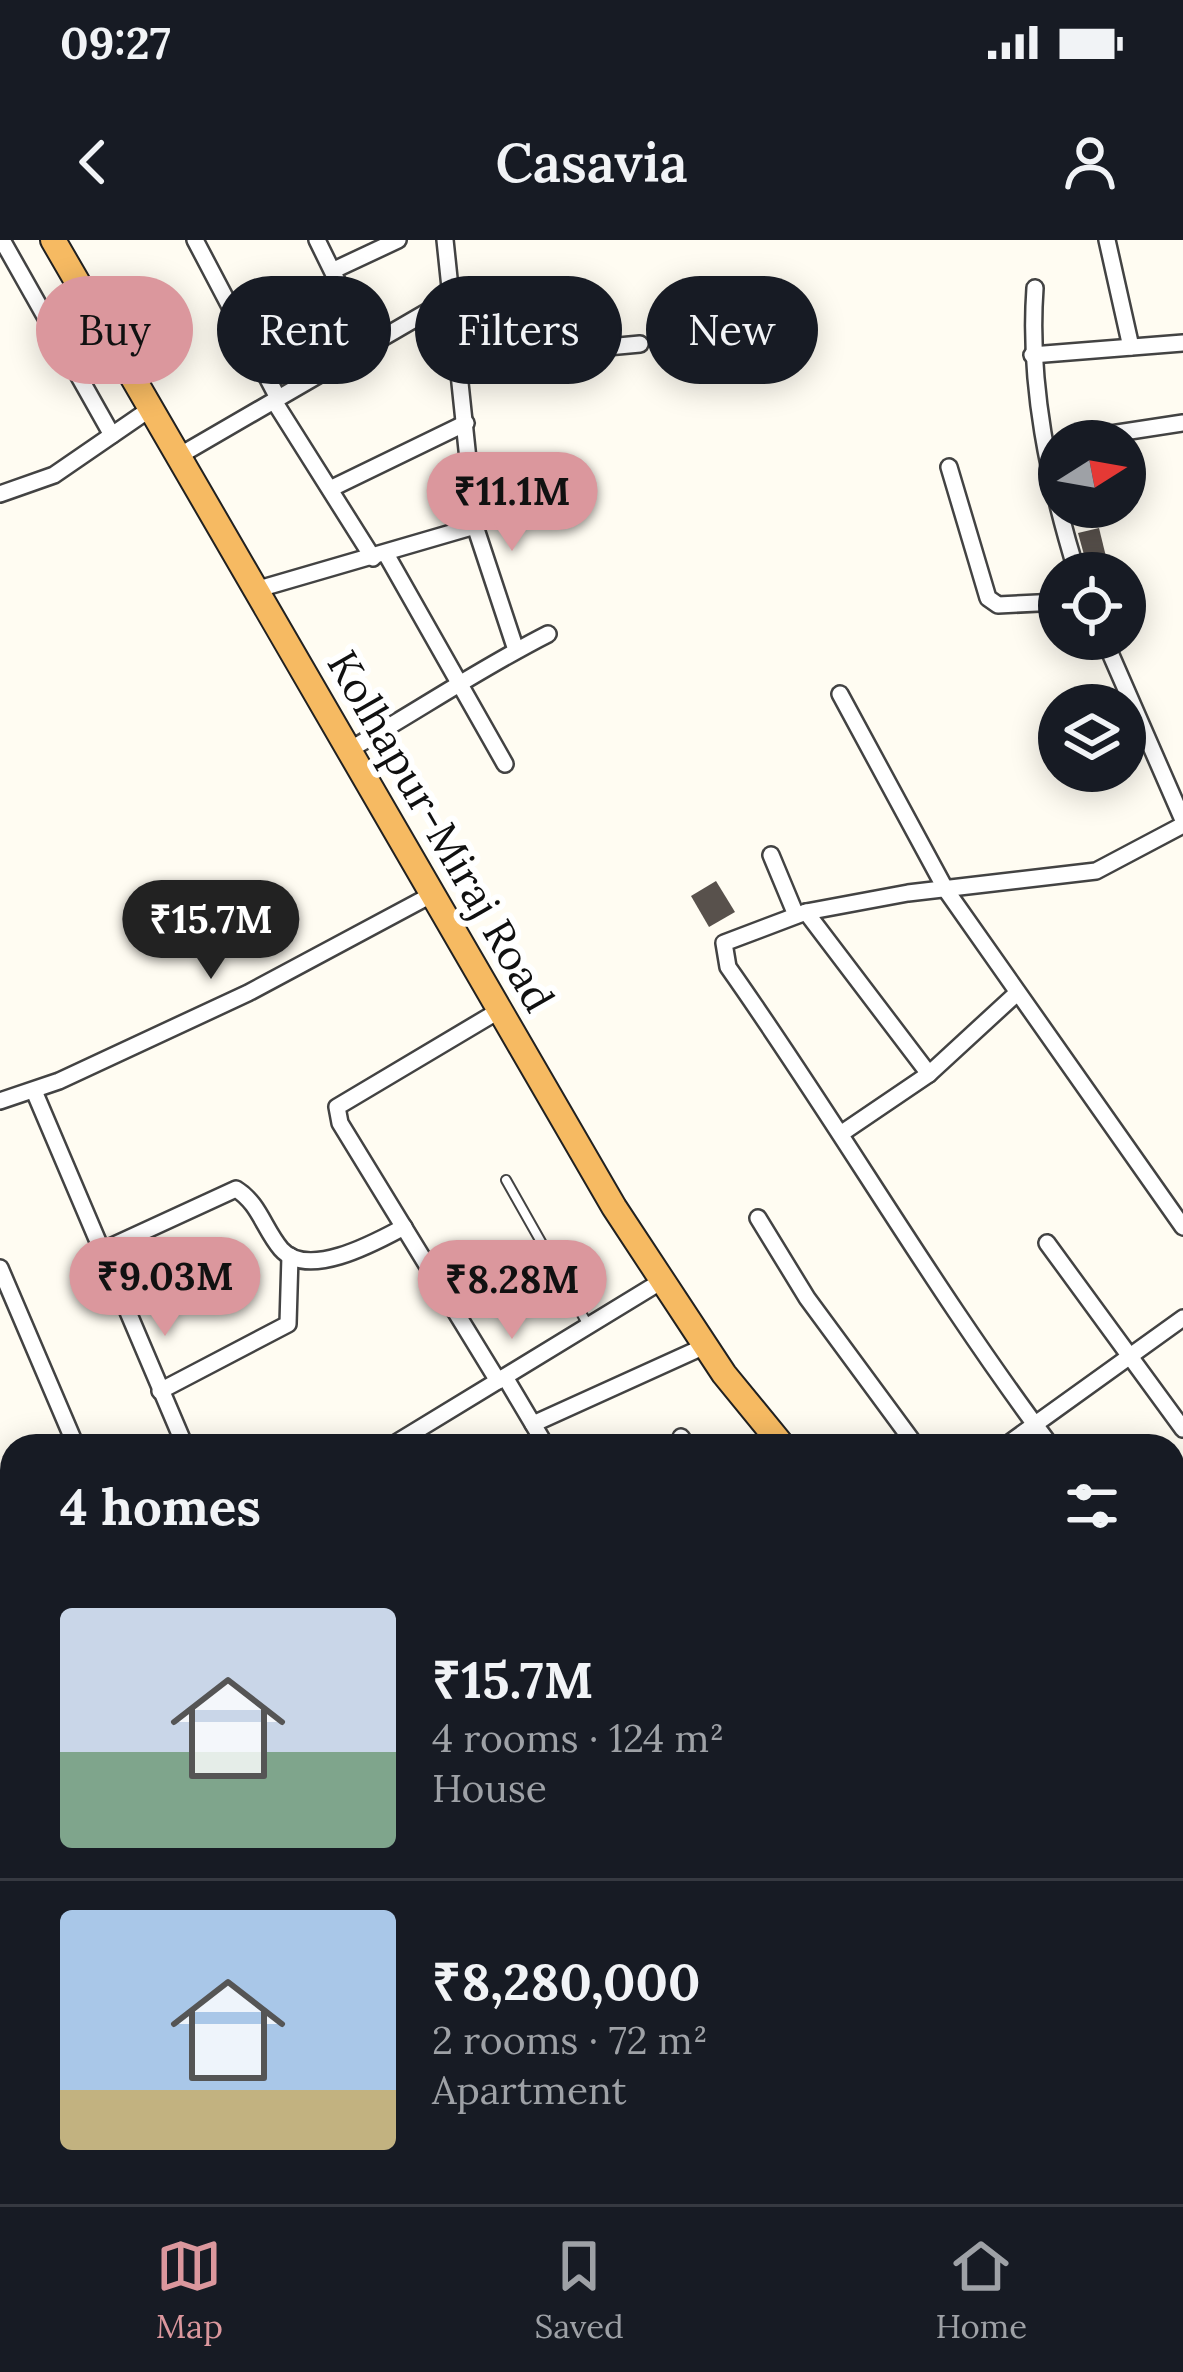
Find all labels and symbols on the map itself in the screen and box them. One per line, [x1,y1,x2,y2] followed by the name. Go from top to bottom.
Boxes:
[1038,420,1146,528] north arrow
[414,452,610,554] pin: ₹11.1M
[316,641,566,1021] street label: Kolhapur-Miraj Road
[113,880,309,982] pin: ₹15.7M
[67,1237,263,1339] pin: ₹9.03M
[414,1240,610,1342] pin: ₹8.28M

